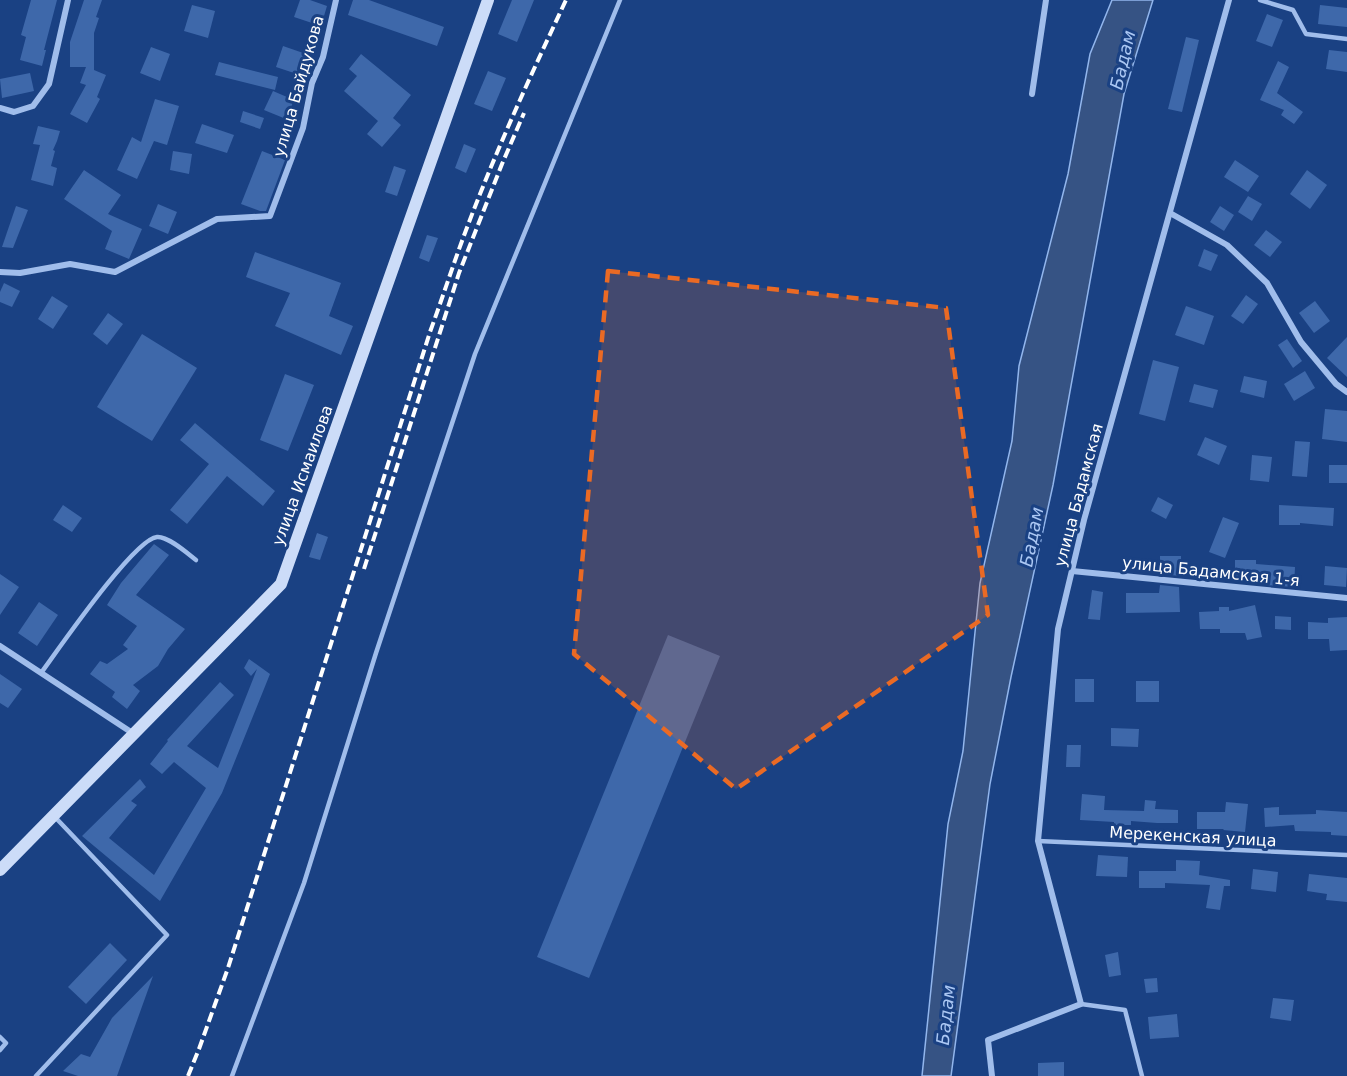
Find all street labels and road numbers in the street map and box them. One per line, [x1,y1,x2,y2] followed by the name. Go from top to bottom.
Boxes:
[269,13,328,159] street label: улица Байдукова
[268,402,337,548] street label: улица Исмаилова
[1050,421,1107,569] street label: улица Бадамская
[1121,553,1301,590] street label: улица Бадамская 1-я
[1109,823,1277,850] street label: Мерекенская улица

